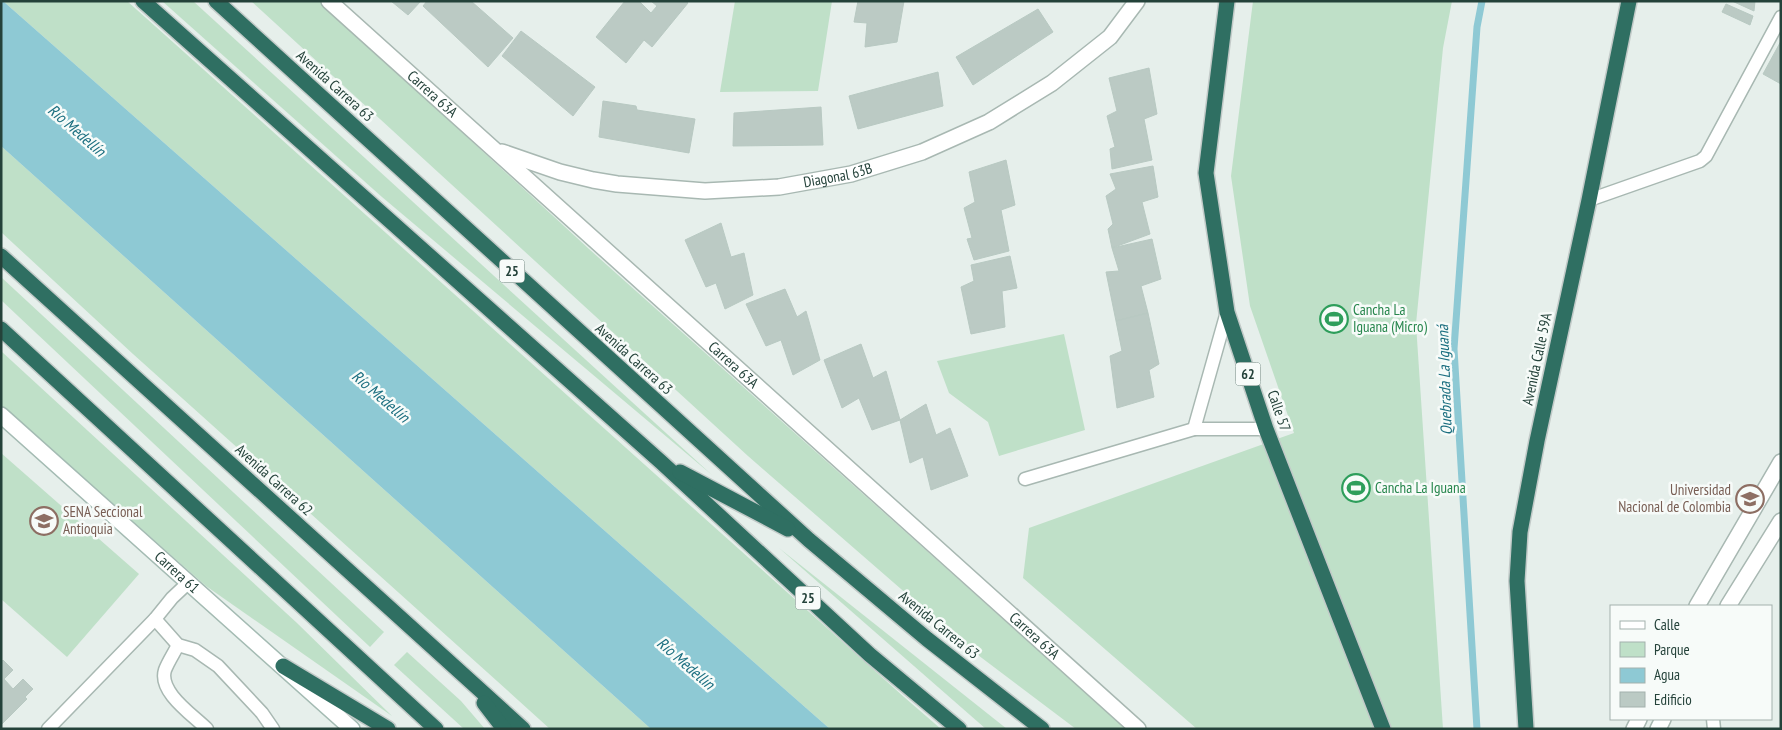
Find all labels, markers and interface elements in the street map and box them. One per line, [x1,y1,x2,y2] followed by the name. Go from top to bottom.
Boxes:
[293,46,378,125] street label: Avenida Carrera 63
[404,66,462,122] street label: Carrera 63A
[44,100,111,161] water label: Río Medellín
[802,158,875,191] street label: Diagonal 63B
[500,260,524,282] road number: 25
[1353,300,1427,336] place label: Cancha La Iguana (Micro)
[1319,304,1349,334] sports icon: Cancha La Iguana (Micro)
[1517,310,1556,407] street label: Avenida Calle 59A
[592,319,677,398] street label: Avenida Carrera 63
[1432,323,1456,436] water label: Quebrada La Iguaná
[705,337,763,393] street label: Carrera 63A
[1236,362,1260,386] road number: 62
[348,366,415,427] water label: Río Medellín
[1264,388,1295,434] street label: Calle 57
[232,440,317,519] street label: Avenida Carrera 62
[1341,473,1371,503] sports icon: Cancha La Iguana
[1375,478,1466,497] place label: Cancha La Iguana
[1618,480,1731,516] place label: Universidad Nacional de Colombia
[1735,484,1765,514] school or university icon: Universidad Nacional de Colombia
[63,502,143,538] place label: SENA Seccional Antioquia
[29,506,59,536] school or university icon: SENA Seccional Antioquia
[151,547,204,597] street label: Carrera 61
[796,586,820,610] road number: 25
[895,586,983,663] street label: Avenida Carrera 63
[1610,605,1772,720] legend
[1006,608,1064,664] street label: Carrera 63A
[1654,615,1680,634] text: Calle
[653,633,720,694] water label: Río Medellín
[1654,640,1690,659] text: Parque
[1654,665,1680,684] text: Agua
[1654,690,1692,709] text: Edificio

